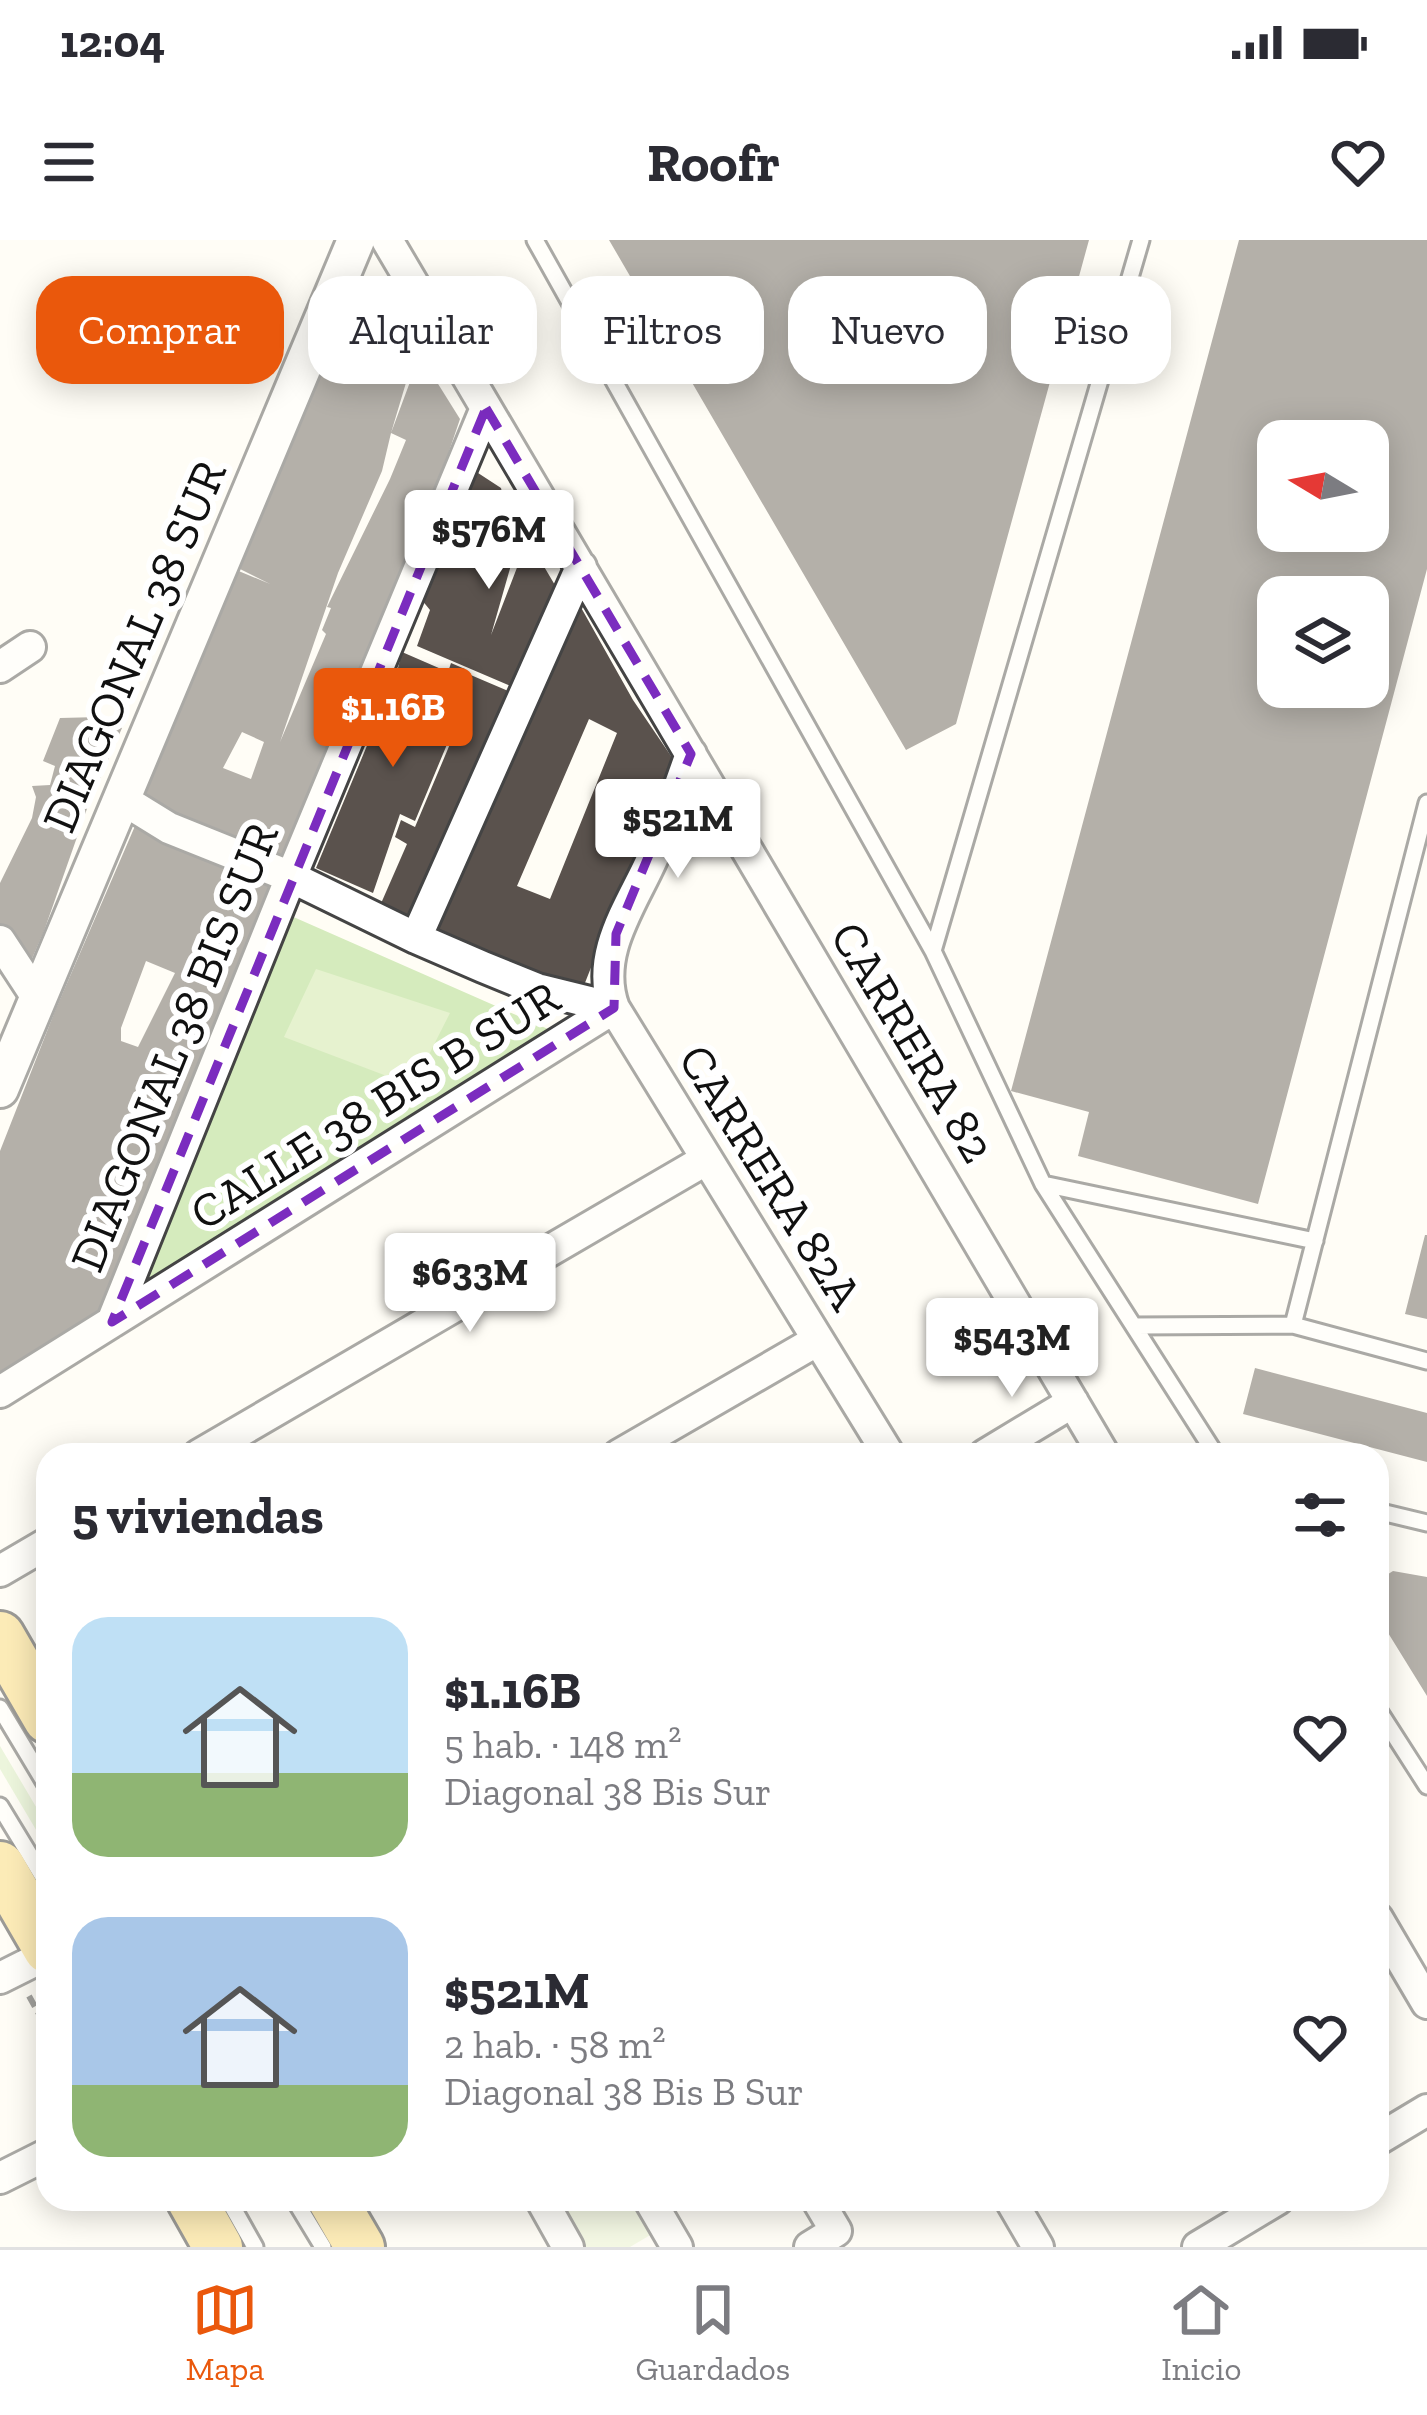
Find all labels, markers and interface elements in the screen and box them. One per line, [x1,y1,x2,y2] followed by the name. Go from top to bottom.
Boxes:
[60,15,165,69] text: 12:04
[36,129,102,195] icon: menu
[1325,129,1391,195] icon: heart
[647,130,780,195] text: Roofr
[36,276,284,384] chip: Comprar
[308,276,537,384] chip: Alquilar
[561,276,764,384] chip: Filtros
[788,276,987,384] chip: Nuevo
[1011,276,1171,384] chip: Piso
[1257,420,1389,552] north arrow
[1257,420,1389,708] map controls
[30,452,238,840] street label: DIAGONAL 38 SUR
[405,490,573,592] pin: $576M
[432,505,546,552] text: $576M
[1257,576,1389,708] button: layers
[295,668,491,770] pin: $1.16B
[341,683,445,730] text: $1.16B
[594,779,762,881] pin: $521M
[622,794,734,841] text: $521M
[58,814,290,1279] street label: DIAGONAL 38 BIS SUR
[819,912,1007,1172] street label: CARRERA 82
[180,968,570,1242] street label: CALLE 38 BIS B SUR
[667,1034,875,1321] street label: CARRERA 82A
[386,1233,554,1335] pin: $633M
[412,1248,528,1295] text: $633M
[928,1298,1096,1400] pin: $543M
[953,1313,1071,1360] text: $543M
[1287,1482,1353,1548] icon: filters
[72,1485,324,1546] text: 5 viviendas
[444,1660,581,1721] text: $1.16B
[168,1665,312,1809] icon: home
[1287,1704,1353,1770] icon: heart
[444,1721,682,1768] text: 5 hab. · 148 m²
[444,1768,771,1815] text: Diagonal 38 Bis Sur
[444,1960,590,2021] text: $521M
[168,1965,312,2109] icon: home
[1287,2004,1353,2070] icon: heart
[444,2021,666,2068] text: 2 hab. · 58 m²
[444,2068,804,2115] text: Diagonal 38 Bis B Sur
[186,2277,264,2388] tab: Mapa
[635,2277,790,2388] tab: Guardados
[1161,2277,1241,2388] tab: Inicio

